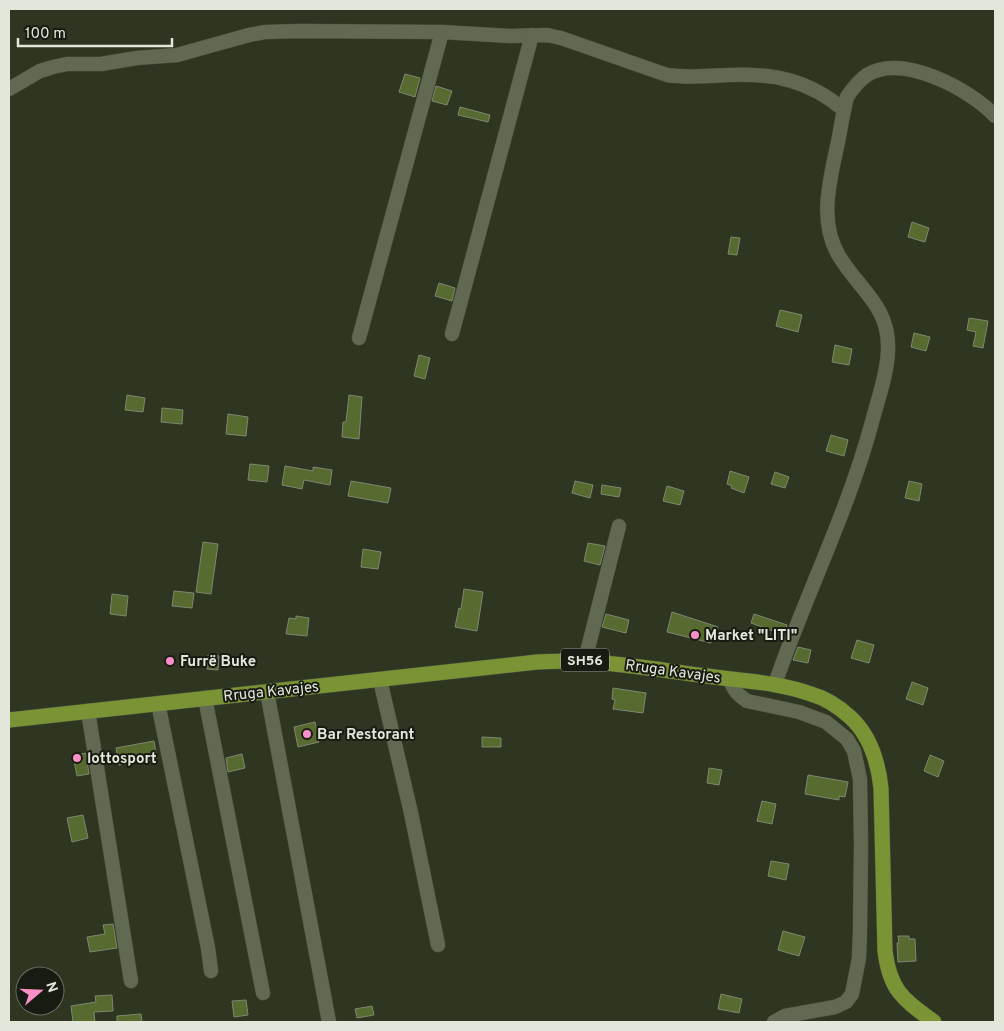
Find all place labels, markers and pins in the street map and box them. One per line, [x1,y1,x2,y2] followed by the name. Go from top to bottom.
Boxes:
[705,627,797,646] place label: Market "LITI"
[689,629,701,641] marker: Market "LITI"
[180,653,256,672] place label: Furrë Buke
[164,655,176,667] marker: Furrë Buke
[317,726,415,745] place label: Bar Restorant
[301,728,313,740] marker: Bar Restorant
[87,750,157,769] place label: lottosport
[71,752,83,764] marker: lottosport

